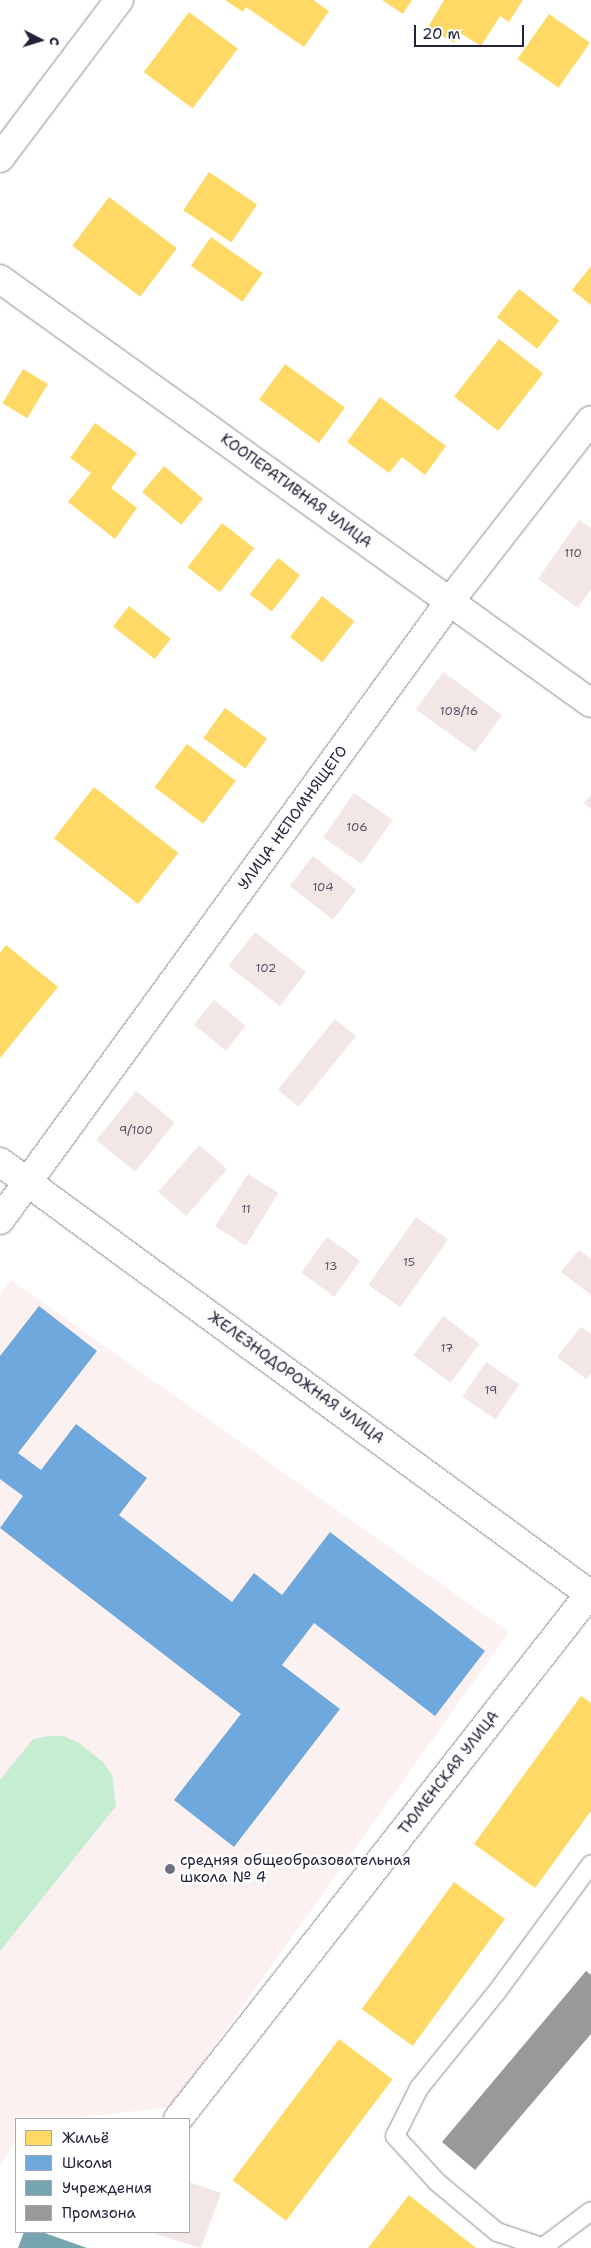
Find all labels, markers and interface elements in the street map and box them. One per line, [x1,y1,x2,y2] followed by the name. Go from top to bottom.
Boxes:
[15,15,65,65] north arrow
[416,15,526,47] scale bar
[422,24,461,44] text: 20 m
[46,36,64,46] text: С
[217,430,375,552] street label: КООПЕРАТИВНАЯ УЛИЦА
[564,547,582,561] house number: 110
[440,705,478,719] house number: 108/16
[235,742,351,894] street label: УЛИЦА НЕПОМНЯЩЕГО
[346,821,368,835] house number: 106
[312,881,334,895] house number: 104
[256,962,276,976] house number: 102
[119,1124,153,1138] house number: 9/100
[241,1203,251,1217] house number: 11
[403,1256,415,1270] house number: 15
[325,1260,337,1274] house number: 13
[205,1308,387,1448] street label: ЖЕЛЕЗНОДОРОЖНАЯ УЛИЦА
[441,1342,453,1356] house number: 17
[485,1384,497,1398] house number: 19
[395,1707,503,1839] street label: ТЮМЕНСКАЯ УЛИЦА
[180,1851,411,1886] place label: средняя общеобразовательная школа № 4
[164,1863,176,1875] marker: средняя общеобразовательная школа № 4
[15,2118,190,2233] legend
[62,2128,109,2148] text: Жильё
[62,2153,112,2173] text: Школы
[62,2178,152,2198] text: Учреждения
[62,2203,136,2223] text: Промзона

